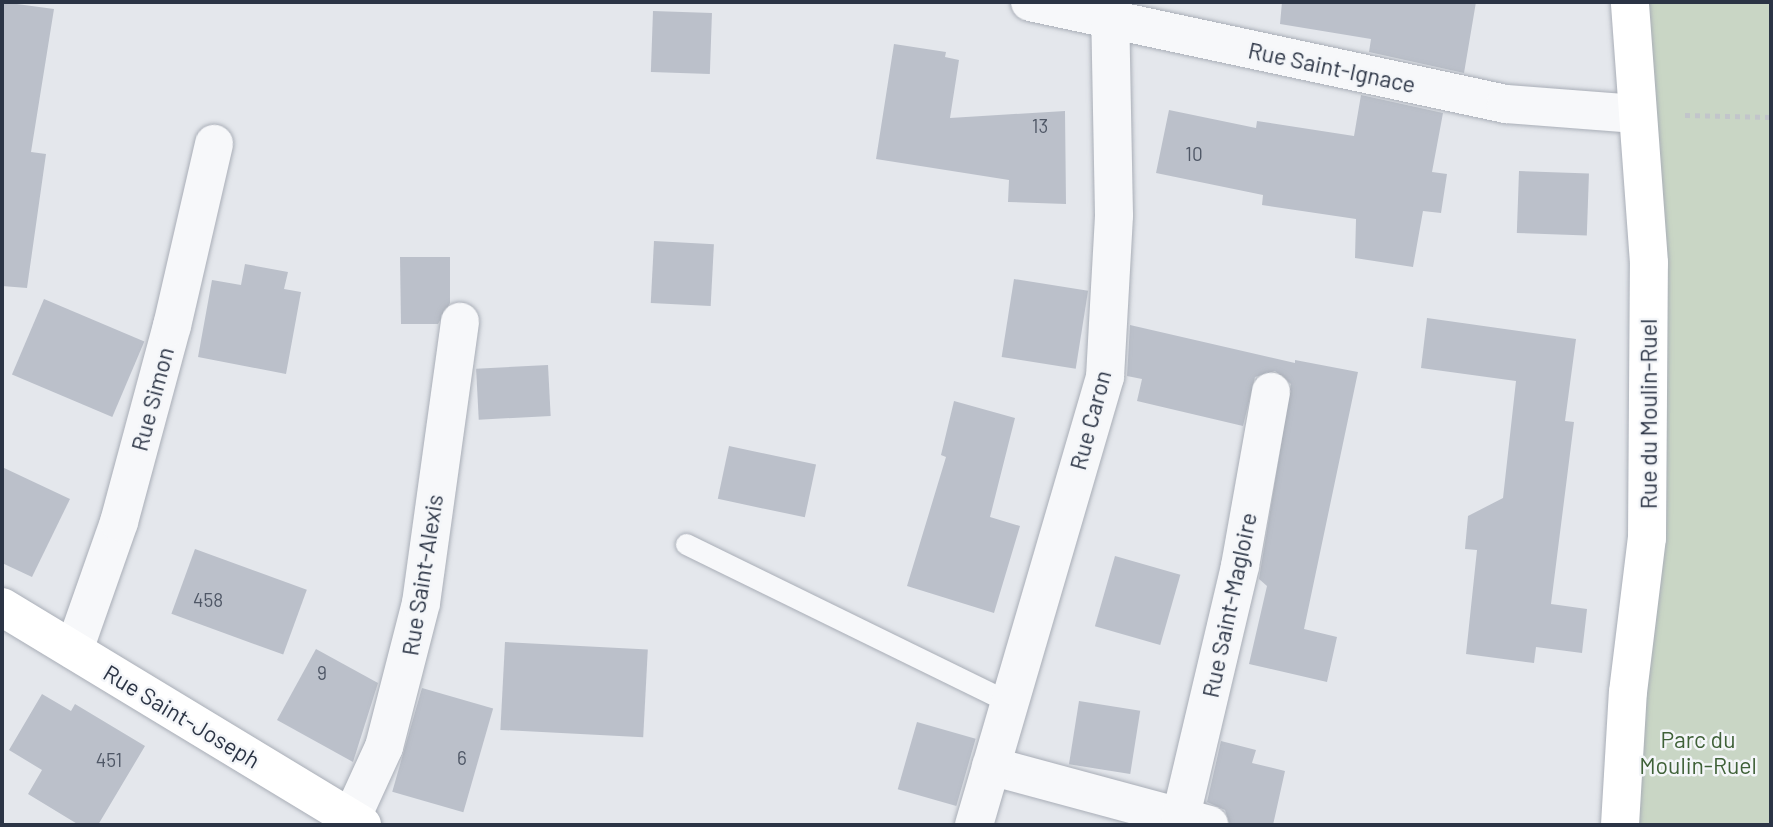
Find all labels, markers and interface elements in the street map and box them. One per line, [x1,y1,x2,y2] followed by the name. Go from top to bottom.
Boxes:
[1246,36,1418,98] street label: Rue Saint-Ignace
[1032,115,1048,137] house number: 13
[1185,143,1203,165] house number: 10
[1634,319,1662,509] street label: Rue du Moulin-Ruel
[125,344,179,454] street label: Rue Simon
[1063,367,1117,473] street label: Rue Caron
[396,492,448,658] street label: Rue Saint-Alexis
[1196,510,1262,700] street label: Rue Saint-Magloire
[193,589,223,611] house number: 458
[99,658,265,774] street label: Rue Saint-Joseph
[317,662,327,684] house number: 9
[1639,725,1757,779] park label: Parc du Moulin-Ruel
[457,747,467,769] house number: 6
[96,749,122,771] house number: 451

